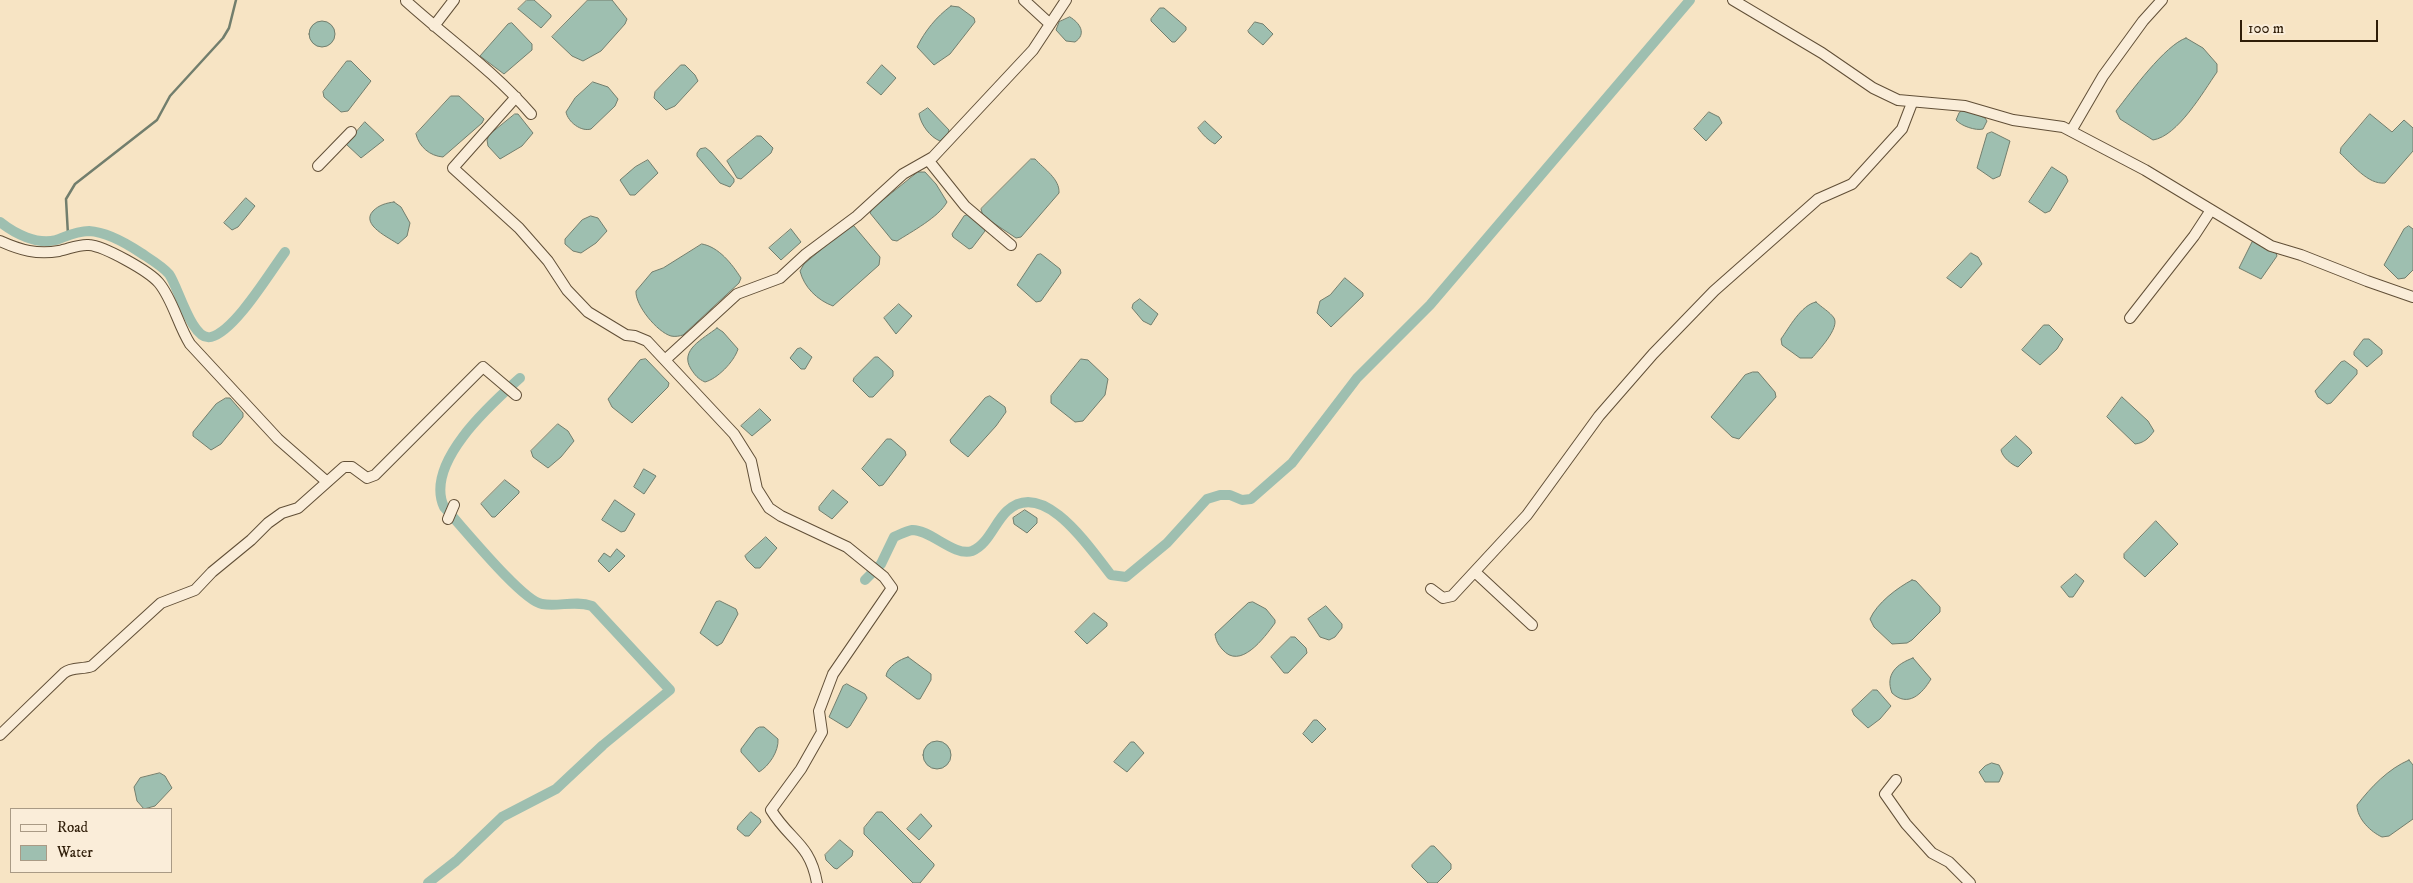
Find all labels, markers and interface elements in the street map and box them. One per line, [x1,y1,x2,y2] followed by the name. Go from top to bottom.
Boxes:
[2243,10,2380,42] scale bar
[2248,19,2284,38] text: 100 m
[10,808,172,873] legend
[57,818,88,837] text: Road
[57,843,93,862] text: Water

